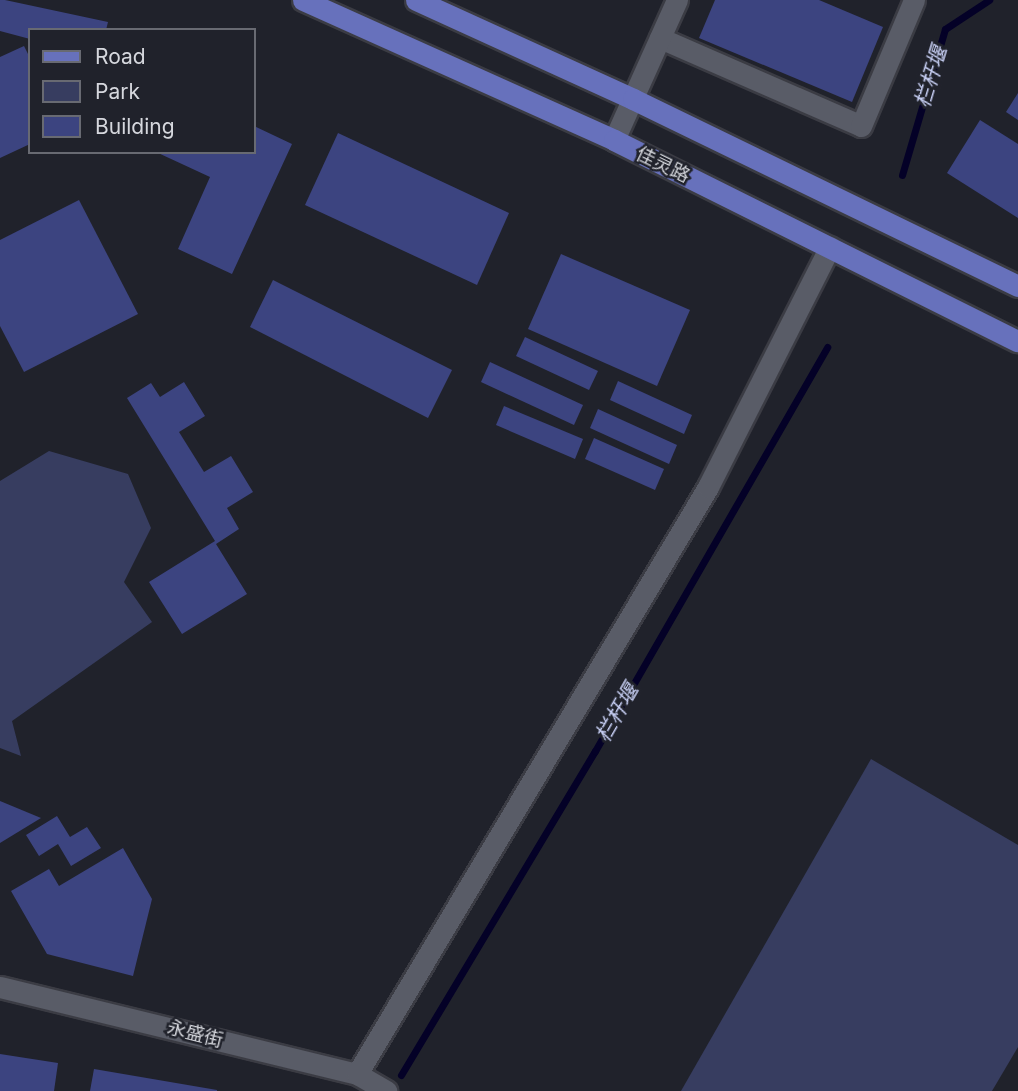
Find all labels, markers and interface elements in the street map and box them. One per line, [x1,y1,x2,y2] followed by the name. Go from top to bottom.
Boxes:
[28,28,256,154] legend
[910,43,952,111] water label: 栏杆堰
[95,44,146,69] text: Road
[95,79,140,104] text: Park
[95,114,175,139] text: Building
[632,142,694,188] street label: 佳灵路
[590,679,644,747] water label: 栏杆堰
[165,1016,225,1052] street label: 永盛街

